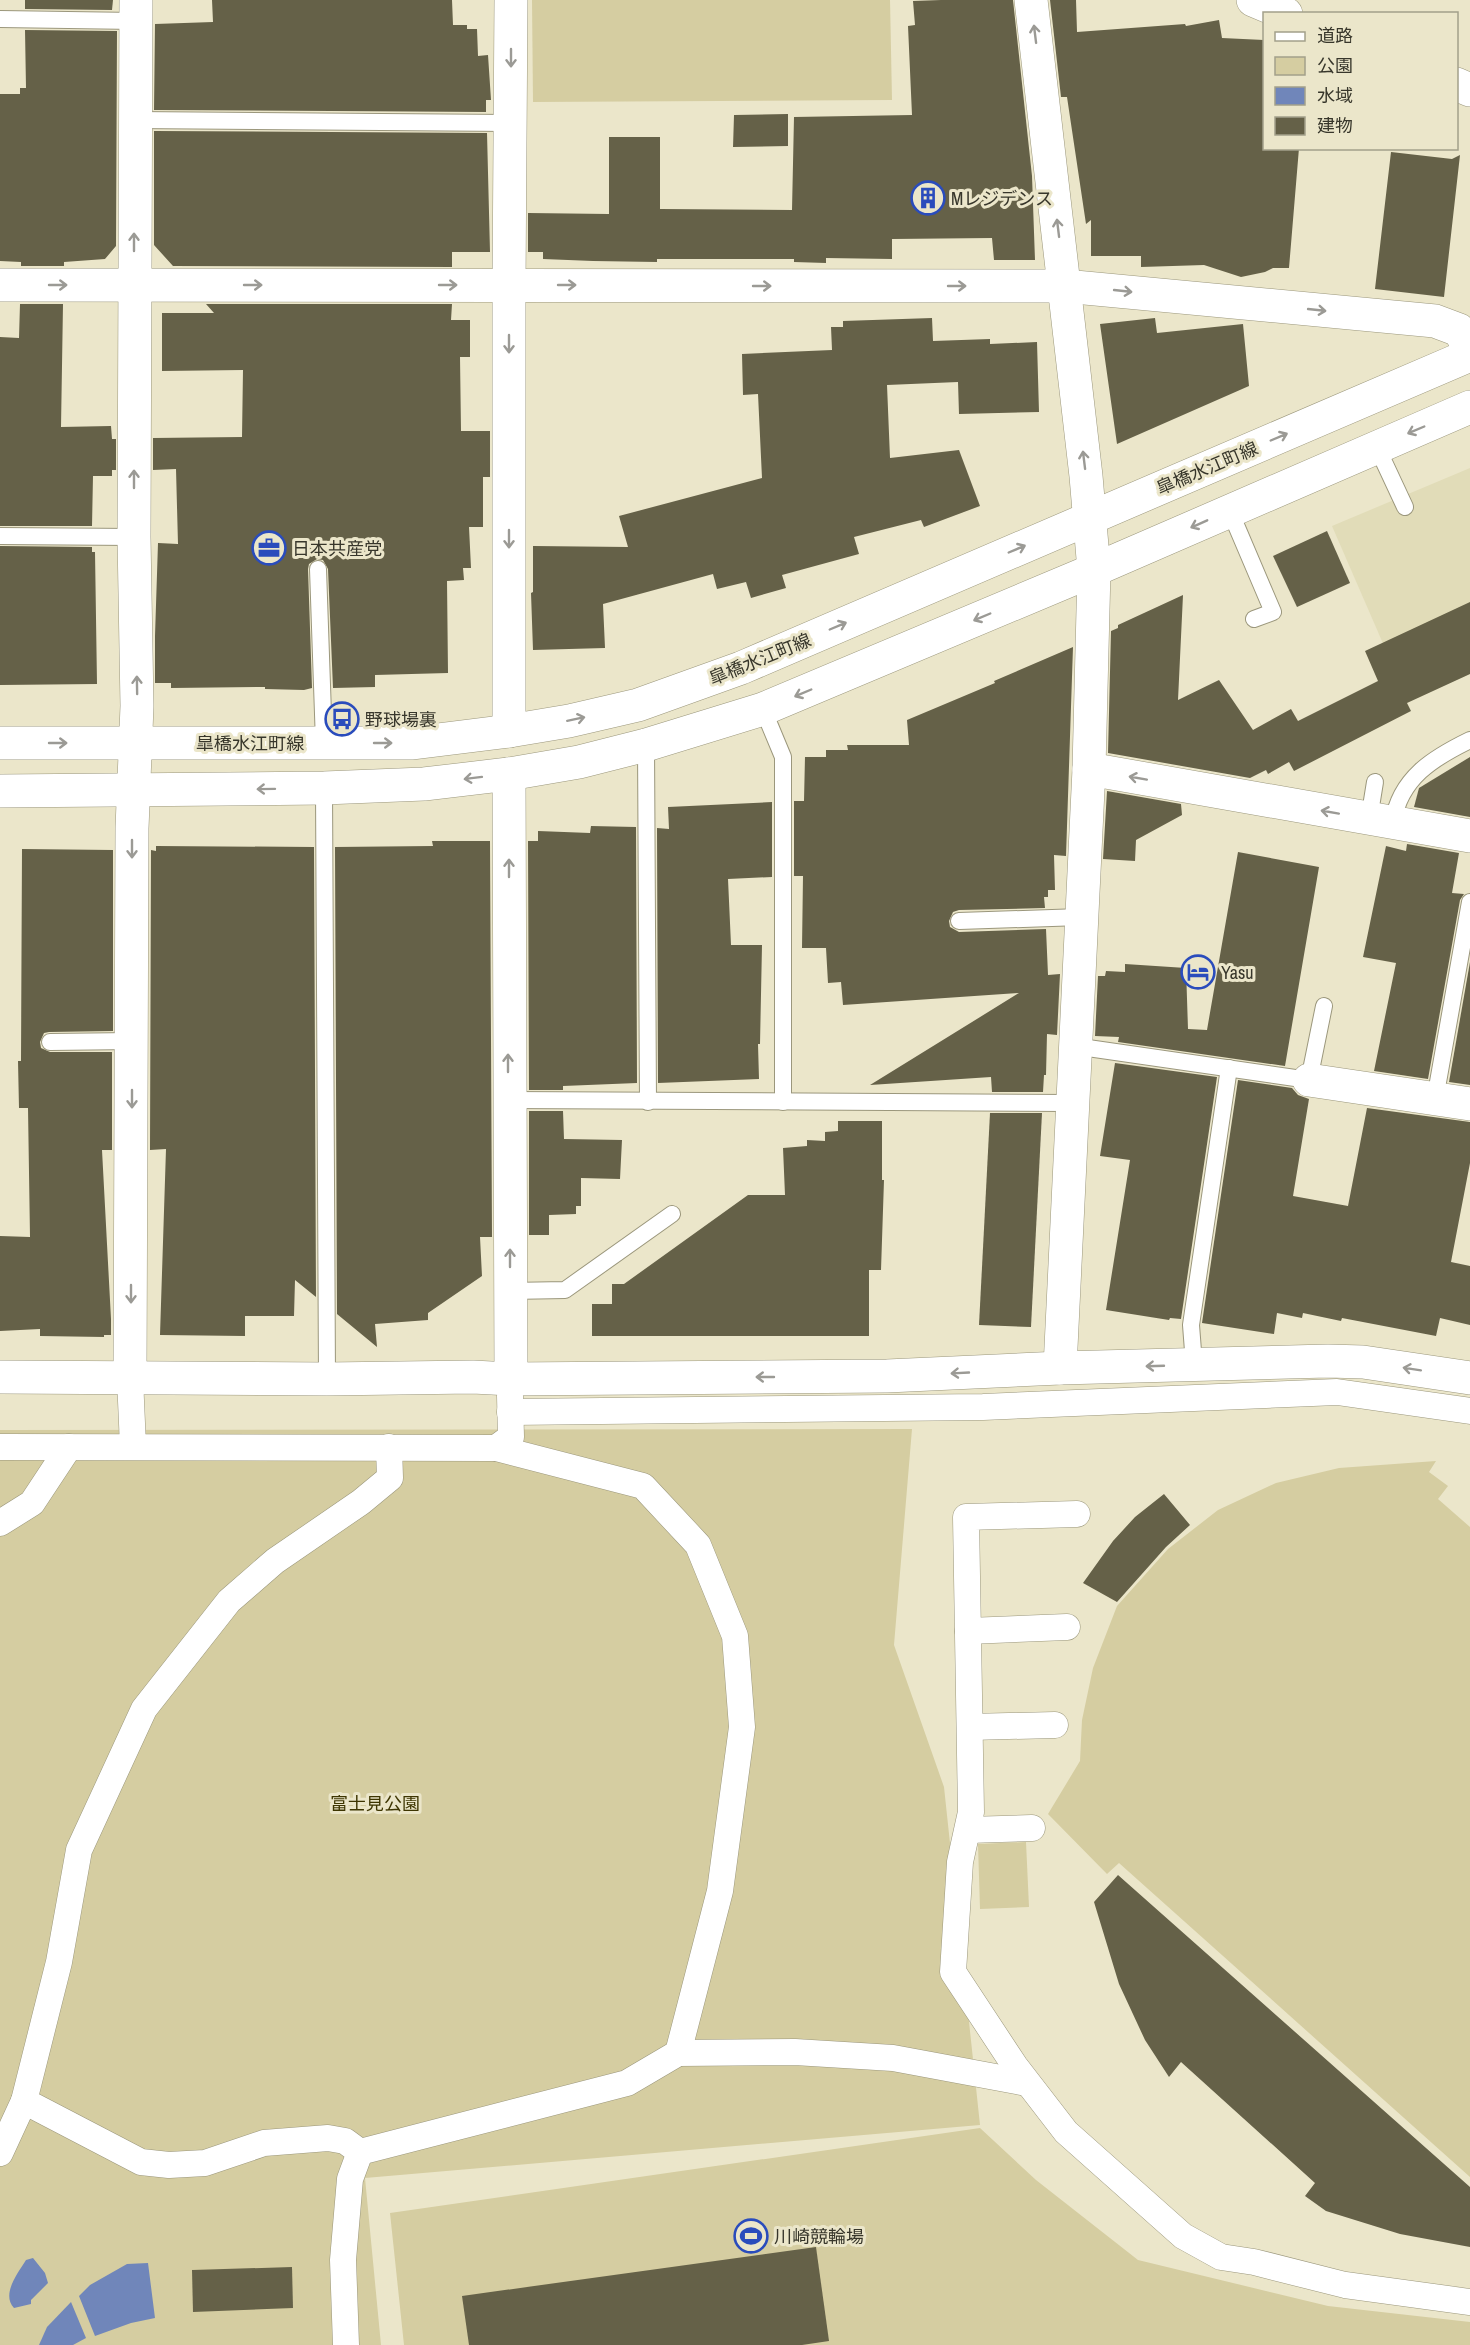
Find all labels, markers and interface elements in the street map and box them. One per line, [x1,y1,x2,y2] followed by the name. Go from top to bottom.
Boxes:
[1263,12,1458,150] legend
[1317,23,1353,48] text: 道路
[1029,24,1040,44] one-way arrow
[505,48,517,68] one-way arrow
[1317,53,1353,78] text: 公園
[1317,83,1353,108] text: 水域
[1317,113,1353,138] text: 建物
[910,180,946,216] building icon: Mレジデンス
[951,186,1053,211] place label: Mレジデンス
[1052,218,1063,238] one-way arrow
[129,232,140,252] one-way arrow
[48,279,68,291] one-way arrow
[438,279,458,291] one-way arrow
[557,279,577,291] one-way arrow
[243,280,263,291] one-way arrow
[752,280,772,292] one-way arrow
[947,280,967,292] one-way arrow
[1112,286,1132,297] one-way arrow
[1306,305,1326,316] one-way arrow
[503,333,515,353] one-way arrow
[1408,425,1426,436] one-way arrow
[1270,431,1288,442] one-way arrow
[1152,435,1262,501] street label: 皐橋水江町線
[1078,450,1089,470] one-way arrow
[128,469,140,489] one-way arrow
[1190,520,1208,531] one-way arrow
[503,528,515,548] one-way arrow
[251,530,287,566] office icon: 日本共産党
[292,536,382,561] place label: 日本共産党
[1008,543,1026,555] one-way arrow
[974,612,992,623] one-way arrow
[829,620,847,632] one-way arrow
[705,627,815,691] street label: 皐橋水江町線
[131,676,142,696] one-way arrow
[794,688,812,699] one-way arrow
[324,701,360,737] bus stop icon: 野球場裏
[365,707,437,732] place label: 野球場裏
[566,713,585,724] one-way arrow
[196,731,304,756] street label: 皐橋水江町線
[48,737,68,749] one-way arrow
[372,737,392,749] one-way arrow
[1128,772,1148,783] one-way arrow
[463,773,483,784] one-way arrow
[256,783,276,795] one-way arrow
[1320,806,1340,817] one-way arrow
[126,838,138,858] one-way arrow
[503,858,515,878] one-way arrow
[1180,954,1216,990] hotel icon: Yasu
[1221,960,1254,985] place label: Yasu
[502,1053,514,1073] one-way arrow
[126,1089,138,1109] one-way arrow
[504,1248,516,1268] one-way arrow
[125,1284,137,1304] one-way arrow
[1145,1360,1165,1371] one-way arrow
[1403,1364,1423,1375] one-way arrow
[951,1367,971,1378] one-way arrow
[756,1371,776,1383] one-way arrow
[330,1791,420,1816] park label: 富士見公園
[733,2218,769,2254] sports icon: 川崎競輪場
[774,2224,864,2249] place label: 川崎競輪場

